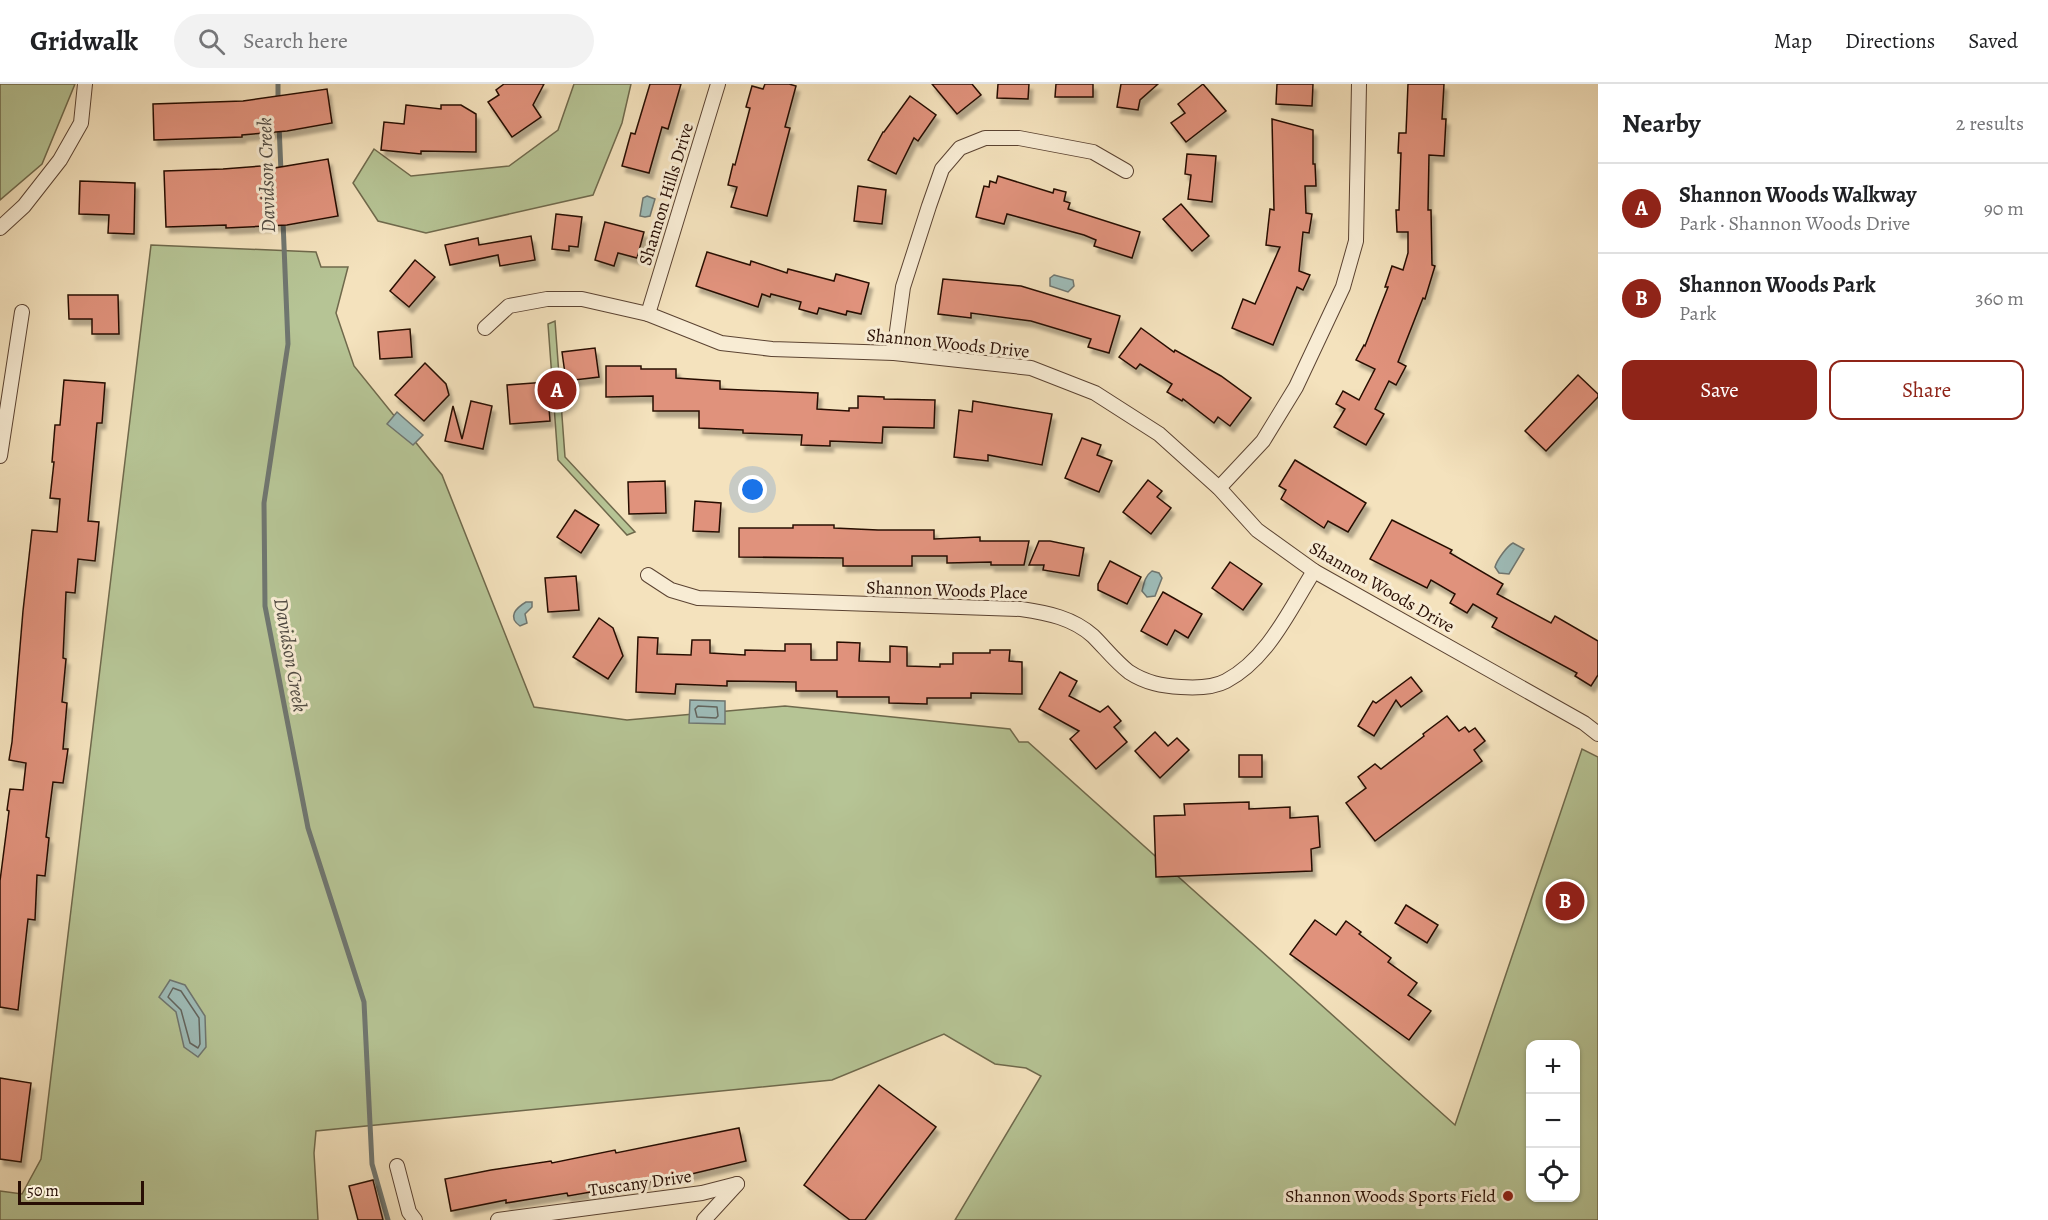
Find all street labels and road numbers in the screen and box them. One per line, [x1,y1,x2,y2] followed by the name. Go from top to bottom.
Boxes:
[633,120,699,268] street label: Shannon Hills Drive
[865,323,1031,363] street label: Shannon Woods Drive
[1305,536,1459,638] street label: Shannon Woods Drive
[866,575,1028,605] street label: Shannon Woods Place
[587,1164,693,1202] street label: Tuscany Drive

